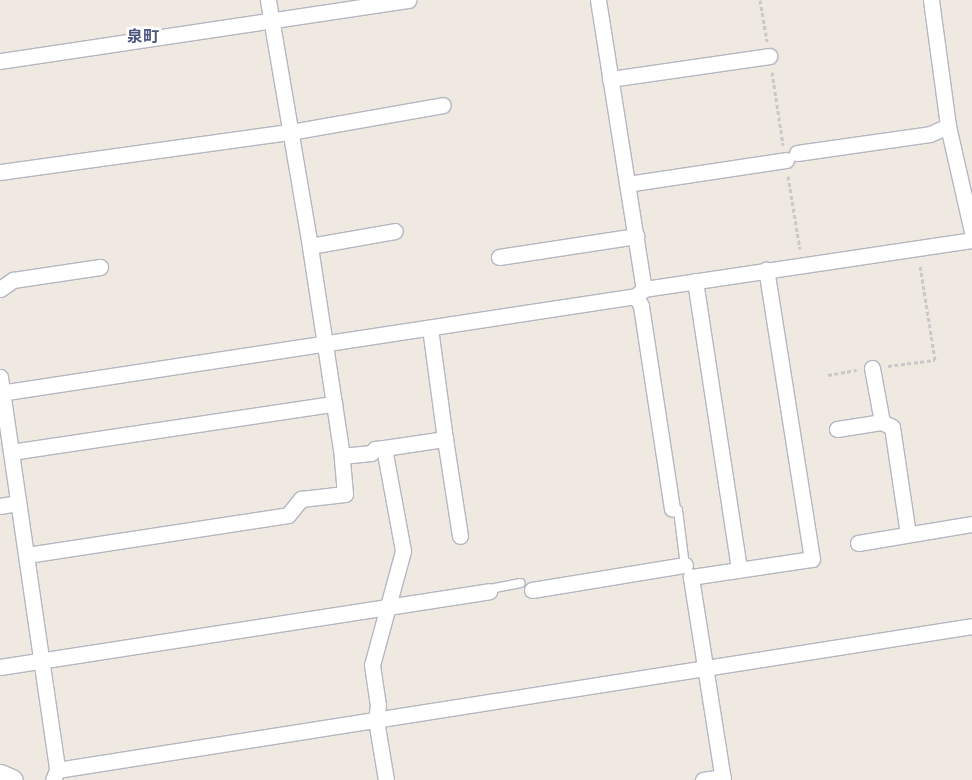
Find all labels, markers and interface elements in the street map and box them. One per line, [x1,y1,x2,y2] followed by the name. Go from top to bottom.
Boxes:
[127,27,159,47] district label: 泉町

